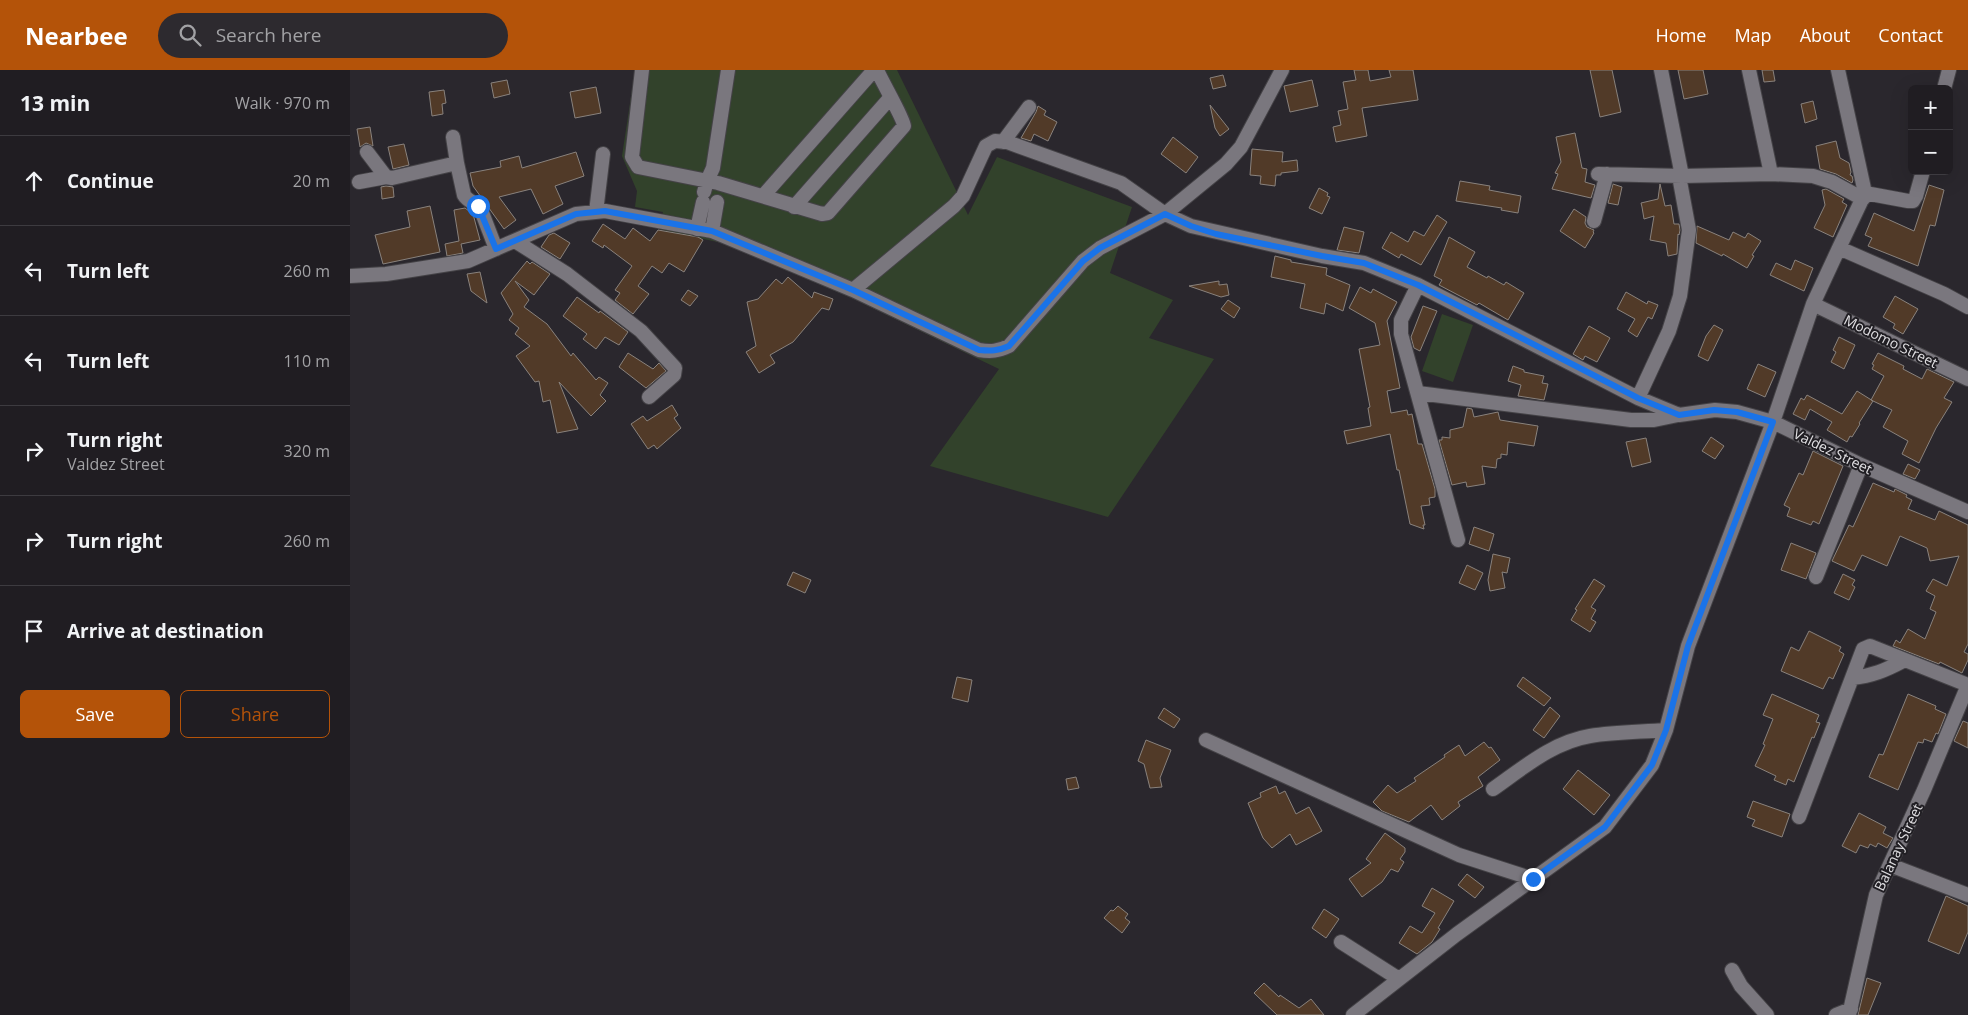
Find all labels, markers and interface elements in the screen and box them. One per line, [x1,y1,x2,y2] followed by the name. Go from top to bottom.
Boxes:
[158,13,508,58] search box
[25,19,128,52] text: Nearbee
[176,21,204,49] icon: search
[216,22,322,48] text: Search here
[1656,23,1706,47] text: Home
[1734,23,1772,47] text: Map
[1800,23,1850,47] text: About
[1878,23,1943,47] text: Contact
[1908,85,1953,175] map controls
[1908,85,1953,130] button: +
[20,89,90,117] text: 13 min
[235,92,330,114] text: Walk · 970 m
[1908,130,1953,175] button: −
[20,167,48,195] icon: ahead
[67,168,154,194] text: Continue
[293,170,330,192] text: 20 m
[467,195,490,218] route start
[20,257,48,285] icon: left
[67,258,149,284] text: Turn left
[284,260,330,282] text: 260 m
[1841,310,1941,372] street label: Modomo Street
[20,347,48,375] icon: left
[67,348,149,374] text: Turn left
[284,350,330,372] text: 110 m
[1790,424,1876,478] street label: Valdez Street
[67,427,162,453] text: Turn right
[20,437,48,465] icon: right
[284,440,330,462] text: 320 m
[67,453,165,475] text: Valdez Street
[20,527,48,555] icon: right
[67,528,162,554] text: Turn right
[284,530,330,552] text: 260 m
[20,617,48,645] icon: arrive
[67,618,264,644] text: Arrive at destination
[20,690,170,738] button: Save
[180,690,330,738] button: Share
[1869,800,1927,894] street label: Balanay Street
[1522,868,1545,891] route end

